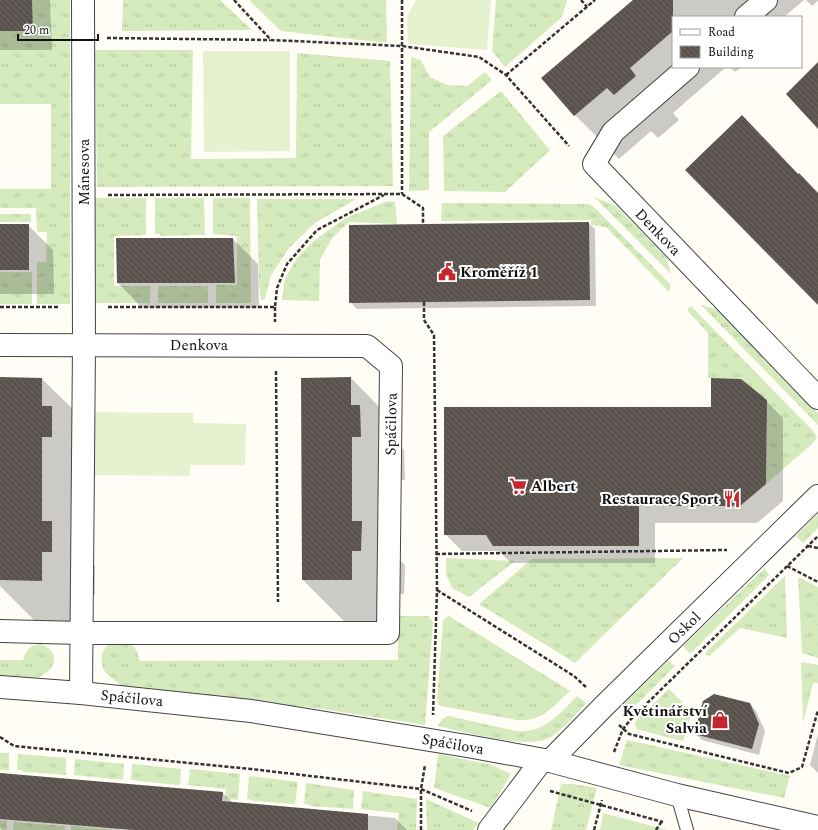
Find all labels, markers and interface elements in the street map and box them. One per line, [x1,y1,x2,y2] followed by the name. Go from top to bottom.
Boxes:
[18,16,98,42] scale bar
[672,16,802,68] legend
[24,21,49,40] text: 20 m
[708,23,735,42] text: Road
[708,43,754,62] text: Building
[73,138,96,205] street label: Mánesova
[629,203,687,262] street label: Denkova
[460,261,538,284] place label: Kroměříž 1
[437,262,457,282] public building icon: Kroměříž 1
[170,334,229,357] street label: Denkova
[379,392,404,456] street label: Spáčilova
[531,475,576,498] place label: Albert
[508,476,528,496] supermarket icon: Albert
[601,488,719,511] place label: Restaurace Sport
[722,489,742,509] restaurant icon: Restaurace Sport
[662,606,706,650] street label: Oskol
[100,684,165,713] street label: Spáčilova
[623,700,708,740] place label: Květinářství Salvia
[710,710,730,730] shop icon: Květinářství Salvia
[420,728,486,761] street label: Spáčilova

